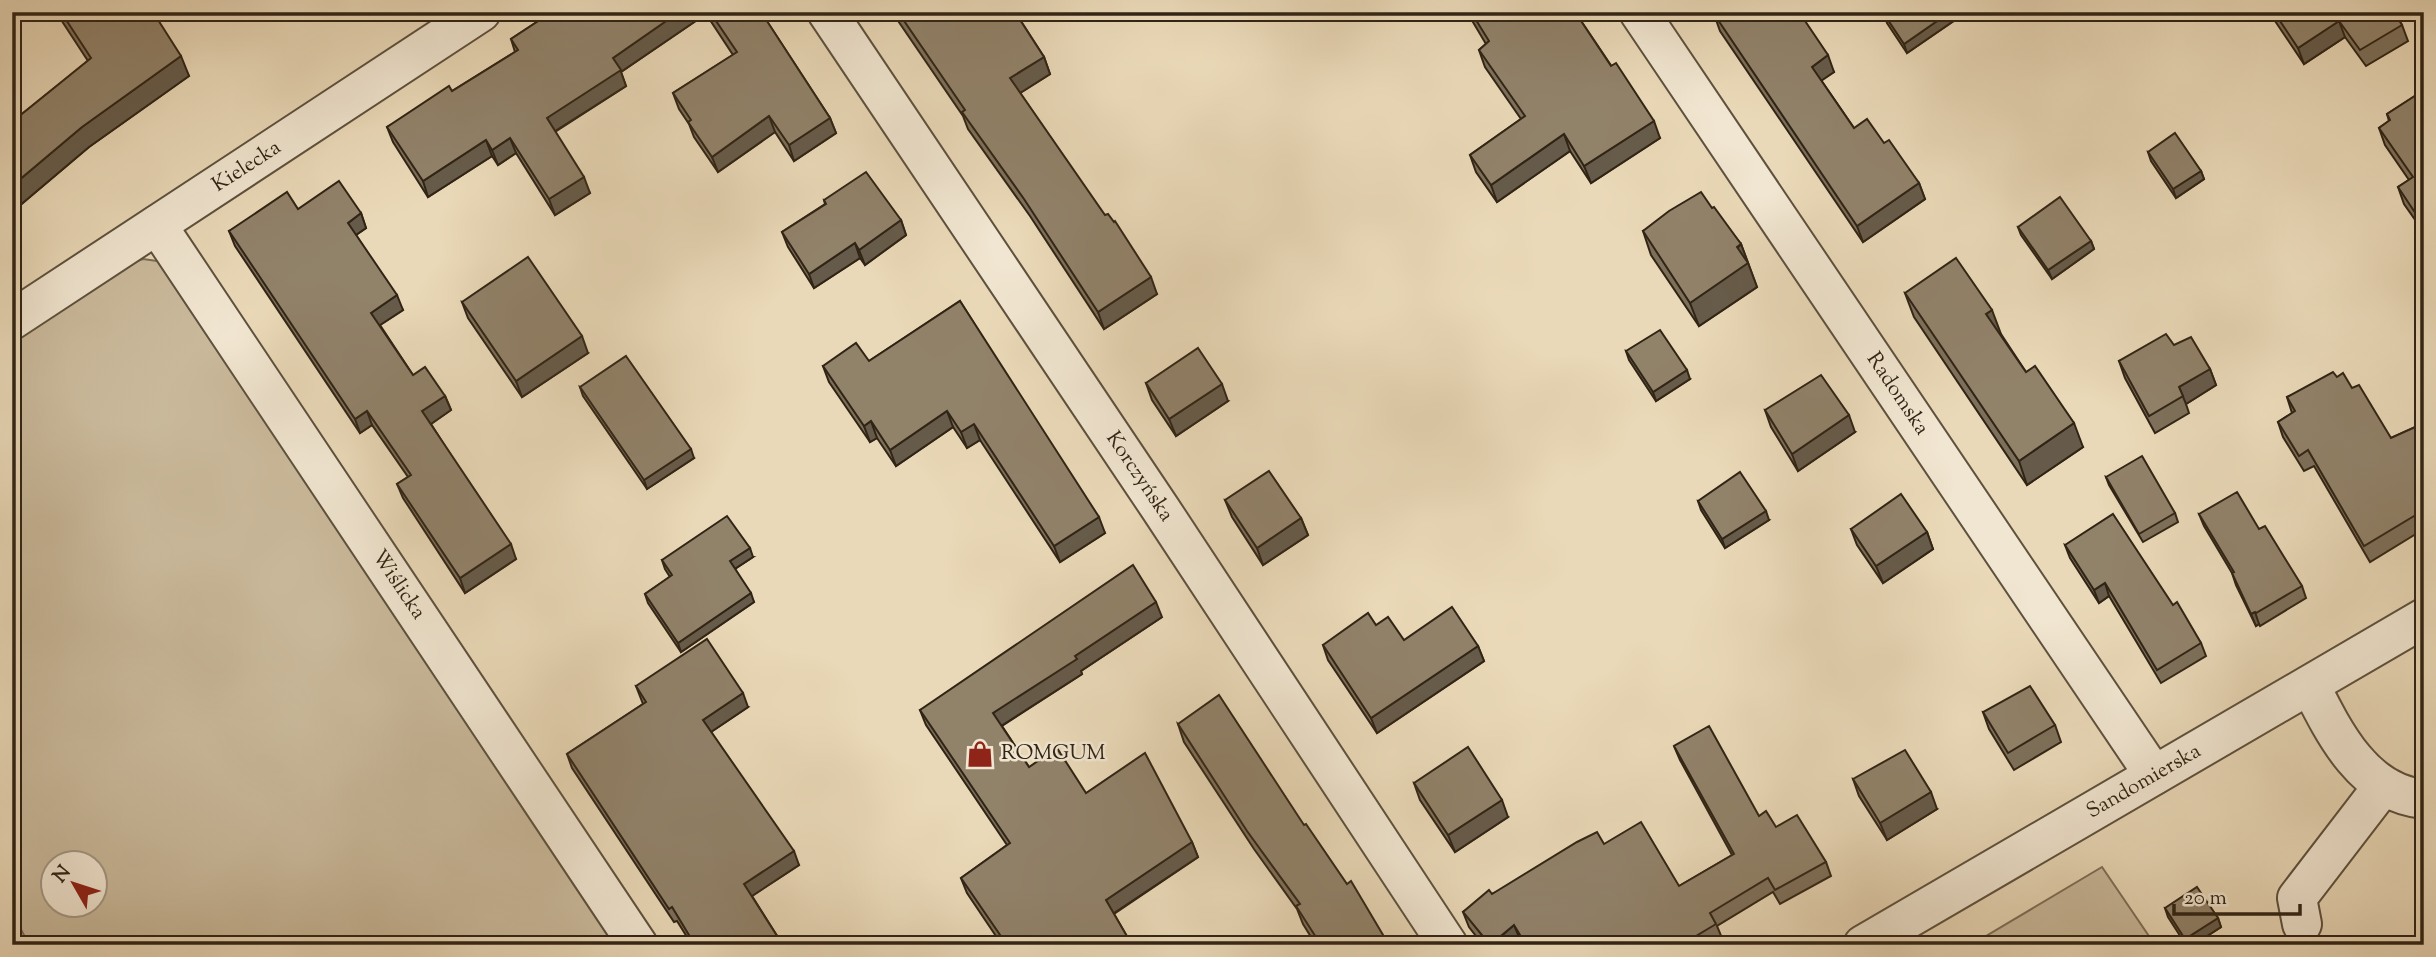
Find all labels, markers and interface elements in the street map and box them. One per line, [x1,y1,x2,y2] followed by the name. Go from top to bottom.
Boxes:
[207,133,288,200] street label: Kielecka
[1858,346,1936,442] street label: Radomska
[1098,426,1180,528] street label: Korczyńska
[364,544,433,626] street label: Wiślicka
[2081,737,2207,827] street label: Sandomierska
[965,739,995,769] shop icon: ROMGUM
[1001,739,1106,769] place label: ROMGUM
[38,848,108,918] north arrow
[47,860,78,889] text: N
[2174,873,2300,917] scale bar
[2184,884,2227,914] text: 20 m

